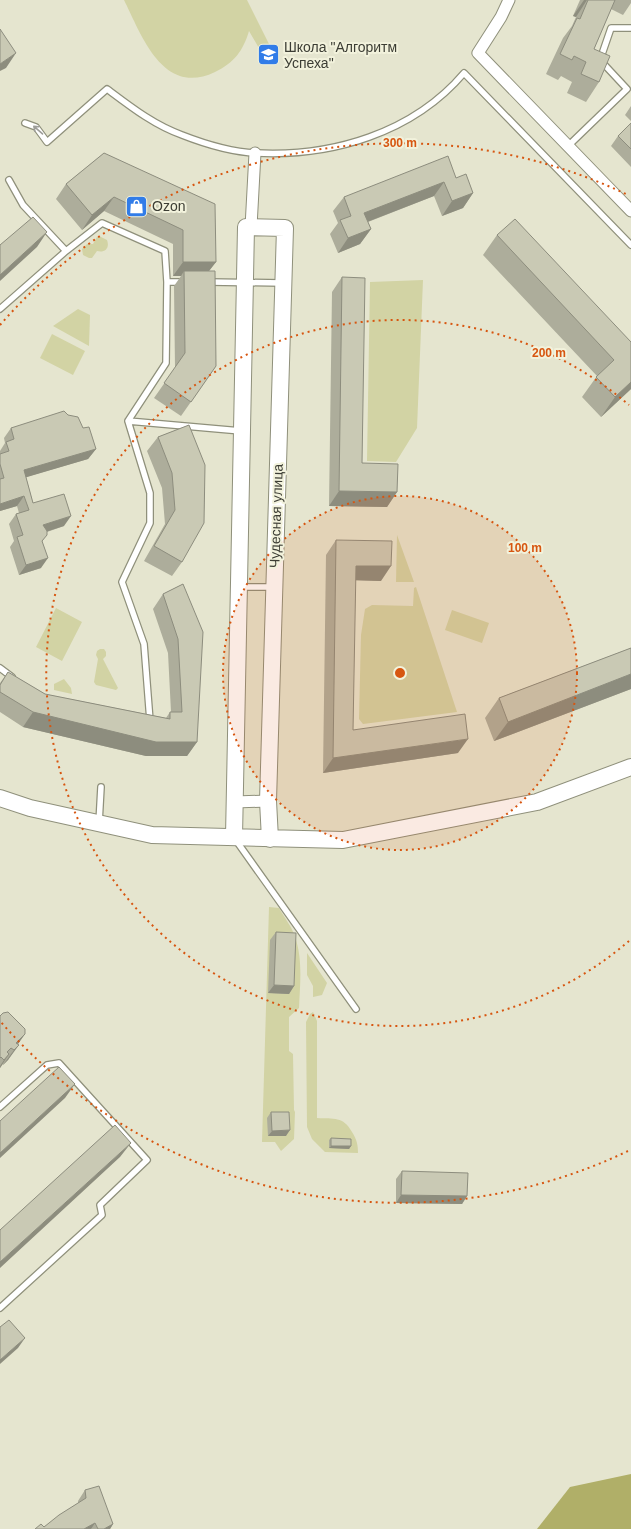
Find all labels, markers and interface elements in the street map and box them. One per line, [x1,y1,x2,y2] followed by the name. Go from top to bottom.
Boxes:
[284,39,397,71] place label: Школа "Алгоритм Успеха"
[256,42,282,68] school or university icon: Школа "Алгоритм Успеха"
[33,125,43,134] one-way arrow
[383,136,417,150] text: 300 m
[123,193,149,219] shop icon: Ozon
[152,198,185,214] place label: Ozon
[532,346,566,360] text: 200 m
[266,463,286,568] street label: Чудесная улица
[508,541,542,555] text: 100 m
[393,666,407,680] centre of rings

